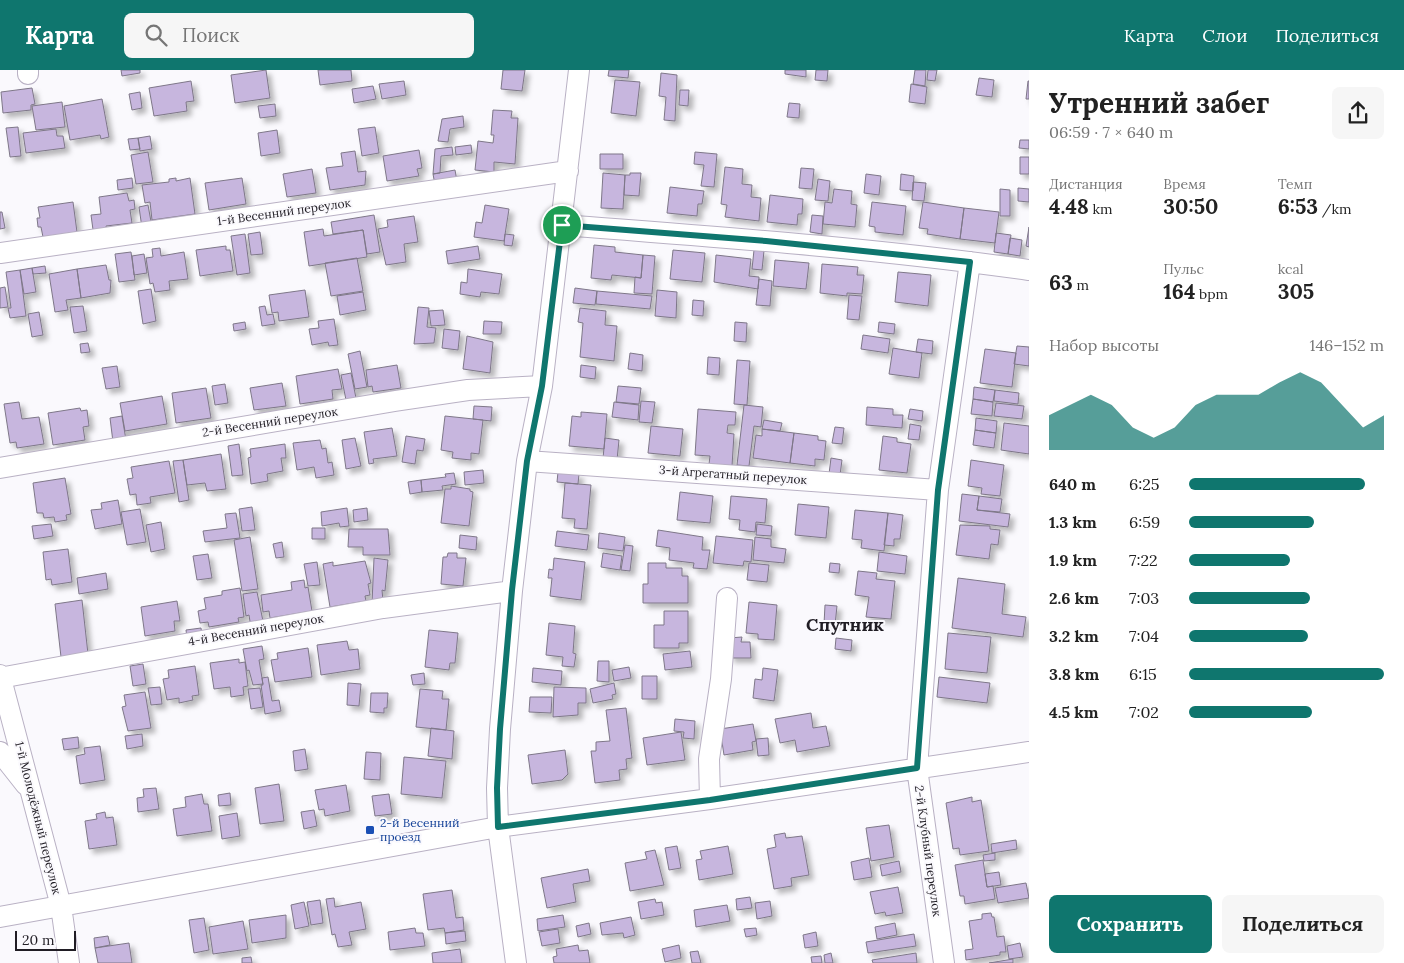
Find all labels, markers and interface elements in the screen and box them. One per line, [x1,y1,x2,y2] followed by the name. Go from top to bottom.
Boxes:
[124,13,474,58] search box
[25,20,94,51] text: Карта
[142,21,170,49] icon: search
[182,23,240,47] text: Поиск
[1124,24,1174,47] text: Карта
[1202,24,1247,47] text: Слои
[1275,24,1379,47] text: Поделиться
[1049,85,1270,121] text: Утренний забег
[1332,87,1384,139] button: share
[1049,122,1173,142] text: 06:59 · 7 × 640 m
[1049,175,1123,193] text: Дистанция
[1163,175,1206,193] text: Время
[1278,175,1312,193] text: Темп
[1049,193,1089,220] text: 4.48
[1163,193,1218,220] text: 30:50
[1278,193,1318,220] text: 6:53
[216,195,352,228] street label: 1-й Весенний переулок
[1089,200,1113,218] text: km
[1318,200,1351,218] text: /km
[541,204,583,246] pin
[548,211,576,239] icon: arrive
[1163,260,1204,278] text: Пульс
[1278,260,1304,278] text: kcal
[1049,269,1073,296] text: 63
[1073,276,1089,294] text: m
[1163,278,1195,305] text: 164
[1278,278,1314,305] text: 305
[1195,285,1228,303] text: bpm
[1049,335,1159,355] text: Набор высоты
[1310,335,1384,355] text: 146–152 m
[201,403,339,440] street label: 2-й Весенний переулок
[658,462,808,487] street label: 3-й Агрегатный переулок
[1049,474,1096,494] text: 640 m
[1129,474,1160,494] text: 6:25
[1049,512,1097,532] text: 1.3 km
[1129,512,1160,532] text: 6:59
[1049,550,1097,570] text: 1.9 km
[1129,550,1158,570] text: 7:22
[1049,588,1099,608] text: 2.6 km
[1129,588,1159,608] text: 7:03
[187,610,325,649] street label: 4-й Весенний переулок
[806,613,884,636] district label: Спутник
[1049,626,1099,646] text: 3.2 km
[1129,626,1159,646] text: 7:04
[1049,664,1099,684] text: 3.8 km
[1129,664,1157,684] text: 6:15
[1049,702,1099,722] text: 4.5 km
[1129,702,1159,722] text: 7:02
[12,740,65,897] street label: 1-й Молодёжный переулок
[912,784,945,918] street label: 2-й Клубный переулок
[380,815,460,844] place label: 2-й Весенний проезд
[364,824,376,836] marker: 2-й Весенний проезд
[1049,895,1212,953] button: Сохранить
[1222,895,1384,953] button: Поделиться
[15,928,76,951] scale bar
[22,931,54,949] text: 20 m

